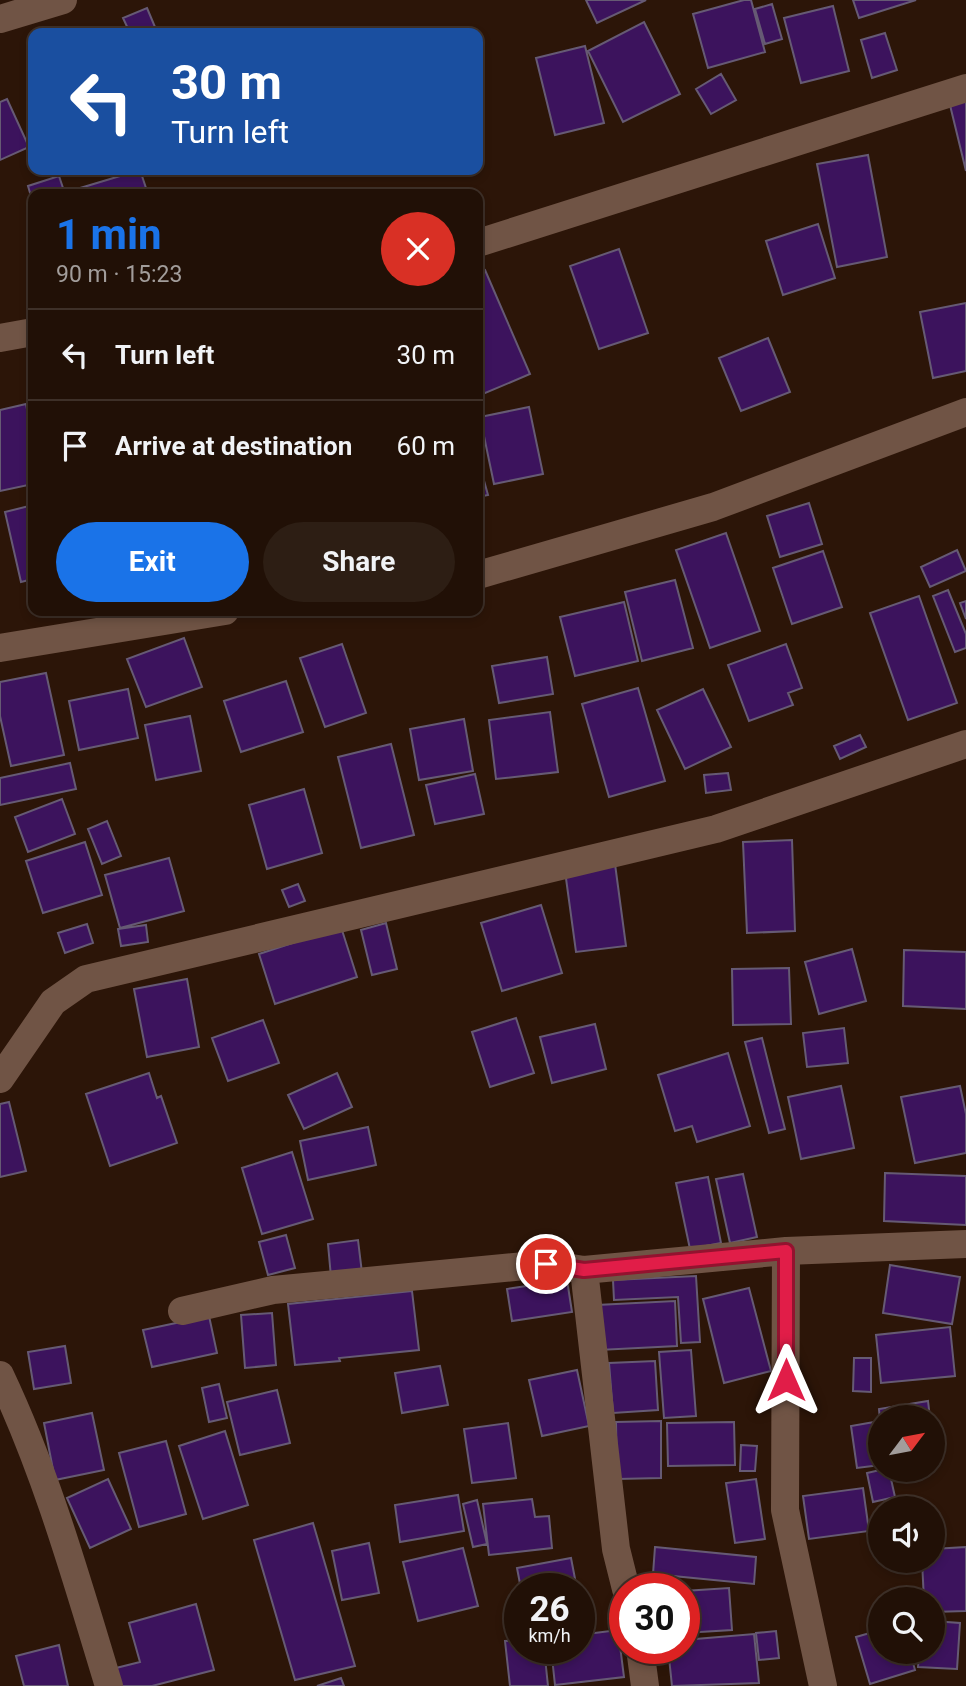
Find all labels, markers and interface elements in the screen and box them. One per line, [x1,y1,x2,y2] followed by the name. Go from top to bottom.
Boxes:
[171,54,282,111] text: 30 m
[56,56,147,147] icon: left
[171,113,289,151] text: Turn left
[56,210,162,259] text: 1 min
[381,212,455,286] button: close
[56,261,182,288] text: 90 m · 15:23
[56,336,94,374] icon: left
[115,340,214,370] text: Turn left
[397,340,455,370] text: 30 m
[56,427,94,465] icon: arrive
[115,431,352,461] text: Arrive at destination
[397,431,455,461] text: 60 m
[56,522,249,602] button: Exit
[263,522,455,602] button: Share
[516,1234,576,1294] pin
[527,1245,565,1283] icon: arrive
[749,1343,823,1417] position arrow
[868,1405,945,1482] north arrow
[868,1405,945,1664] map controls
[868,1496,945,1573] button: sound
[609,1573,700,1664] speed limit sign: 30
[868,1587,945,1664] button: search
[529,1589,570,1630] text: 26
[528,1625,571,1646] text: km/h

